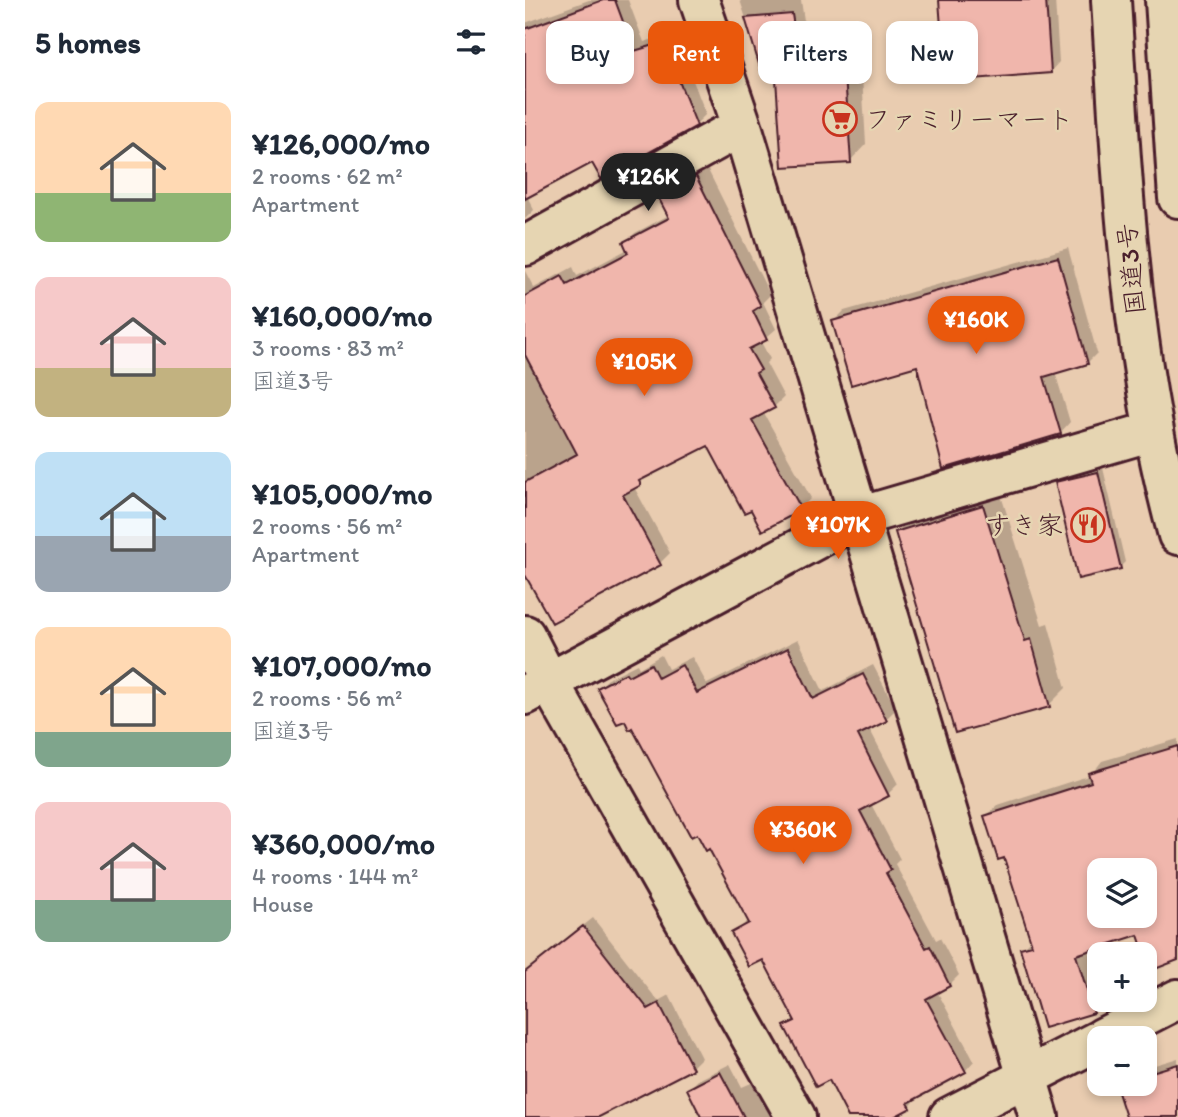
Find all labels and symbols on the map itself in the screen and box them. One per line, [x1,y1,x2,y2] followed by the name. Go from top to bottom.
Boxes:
[821,100,859,138] supermarket icon: ファミリーマート
[865,103,1074,135] place label: ファミリーマート
[599,154,697,213] pin: ¥126K
[1110,221,1152,317] street label: 国道3号
[927,296,1025,356] pin: ¥160K
[595,338,693,398] pin: ¥105K
[789,502,887,561] pin: ¥107K
[1069,506,1107,544] restaurant icon: すき家
[985,509,1063,541] place label: すき家
[754,806,852,866] pin: ¥360K

